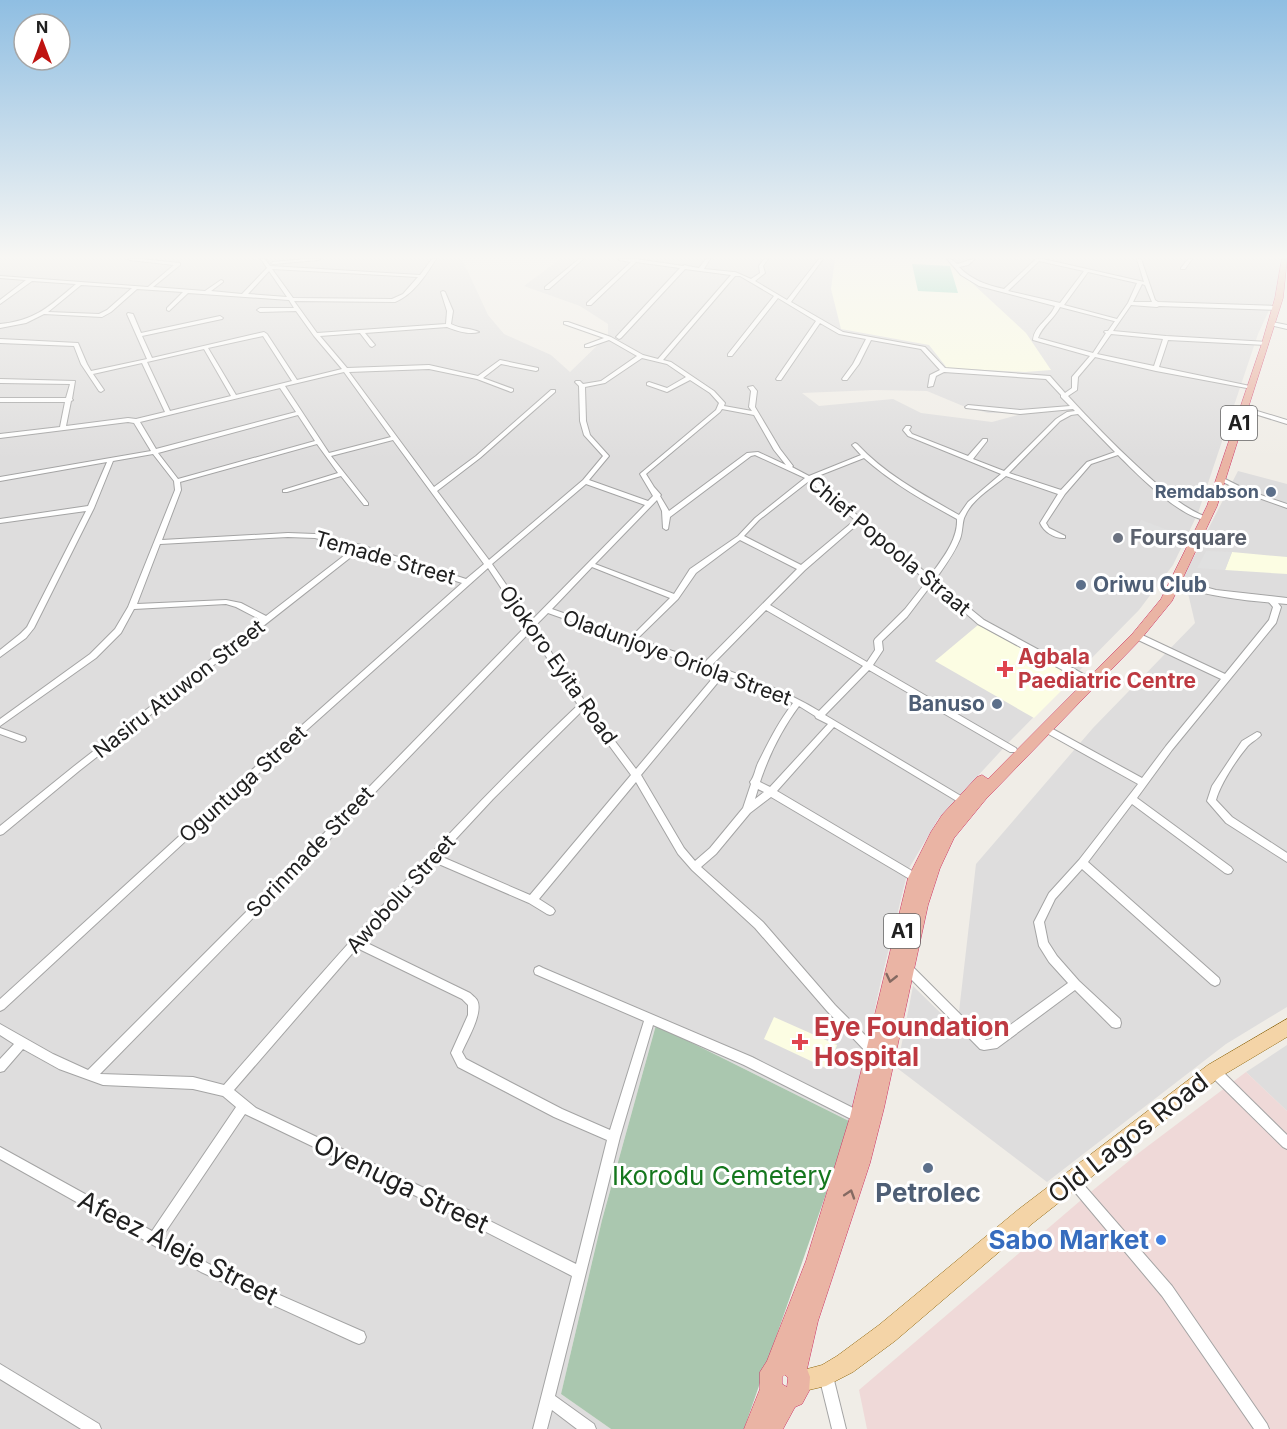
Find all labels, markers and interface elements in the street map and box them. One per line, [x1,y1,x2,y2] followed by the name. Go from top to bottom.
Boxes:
[12,12,72,72] north arrow
[36,17,48,37] text: N
[1221,406,1257,440] road number: A1
[803,470,976,621] street label: Chief Popoola Straat
[1155,481,1259,502] place label: Remdabson
[1264,485,1278,499] marker: Remdabson
[1130,525,1247,550] place label: Foursquare
[312,526,458,589] street label: Temade Street
[1111,531,1125,545] marker: Foursquare
[1093,572,1207,597] place label: Oriwu Club
[1074,578,1088,592] marker: Oriwu Club
[494,580,623,749] street label: Ojokoro Eyita Road
[559,604,795,711] street label: Oladunjoye Oriola Street
[88,614,269,763] street label: Nasiru Atuwon Street
[1018,644,1196,693] place label: Agbala Paediatric Centre
[996,660,1014,678] marker: Agbala Paediatric Centre
[908,691,985,716] place label: Banuso
[990,697,1004,711] marker: Banuso
[174,720,312,847] street label: Oguntuga Street
[241,781,379,922] street label: Sorinmade Street
[341,829,460,958] street label: Awobolu Street
[884,914,920,948] road number: A1
[886,973,899,983] one-way arrow
[814,1011,1010,1072] place label: Eye Foundation Hospital
[791,1033,809,1051] marker: Eye Foundation Hospital
[1042,1066,1214,1210] street label: Old Lagos Road
[309,1128,494,1239] street label: Oyenuga Street
[612,1160,832,1191] park label: Ikorodu Cemetery
[921,1161,935,1175] marker: Petrolec
[875,1177,981,1208] place label: Petrolec
[73,1184,283,1311] street label: Afeez Aleje Street
[843,1189,855,1200] one-way arrow
[989,1224,1149,1255] place label: Sabo Market
[1154,1233,1168,1247] marker: Sabo Market

